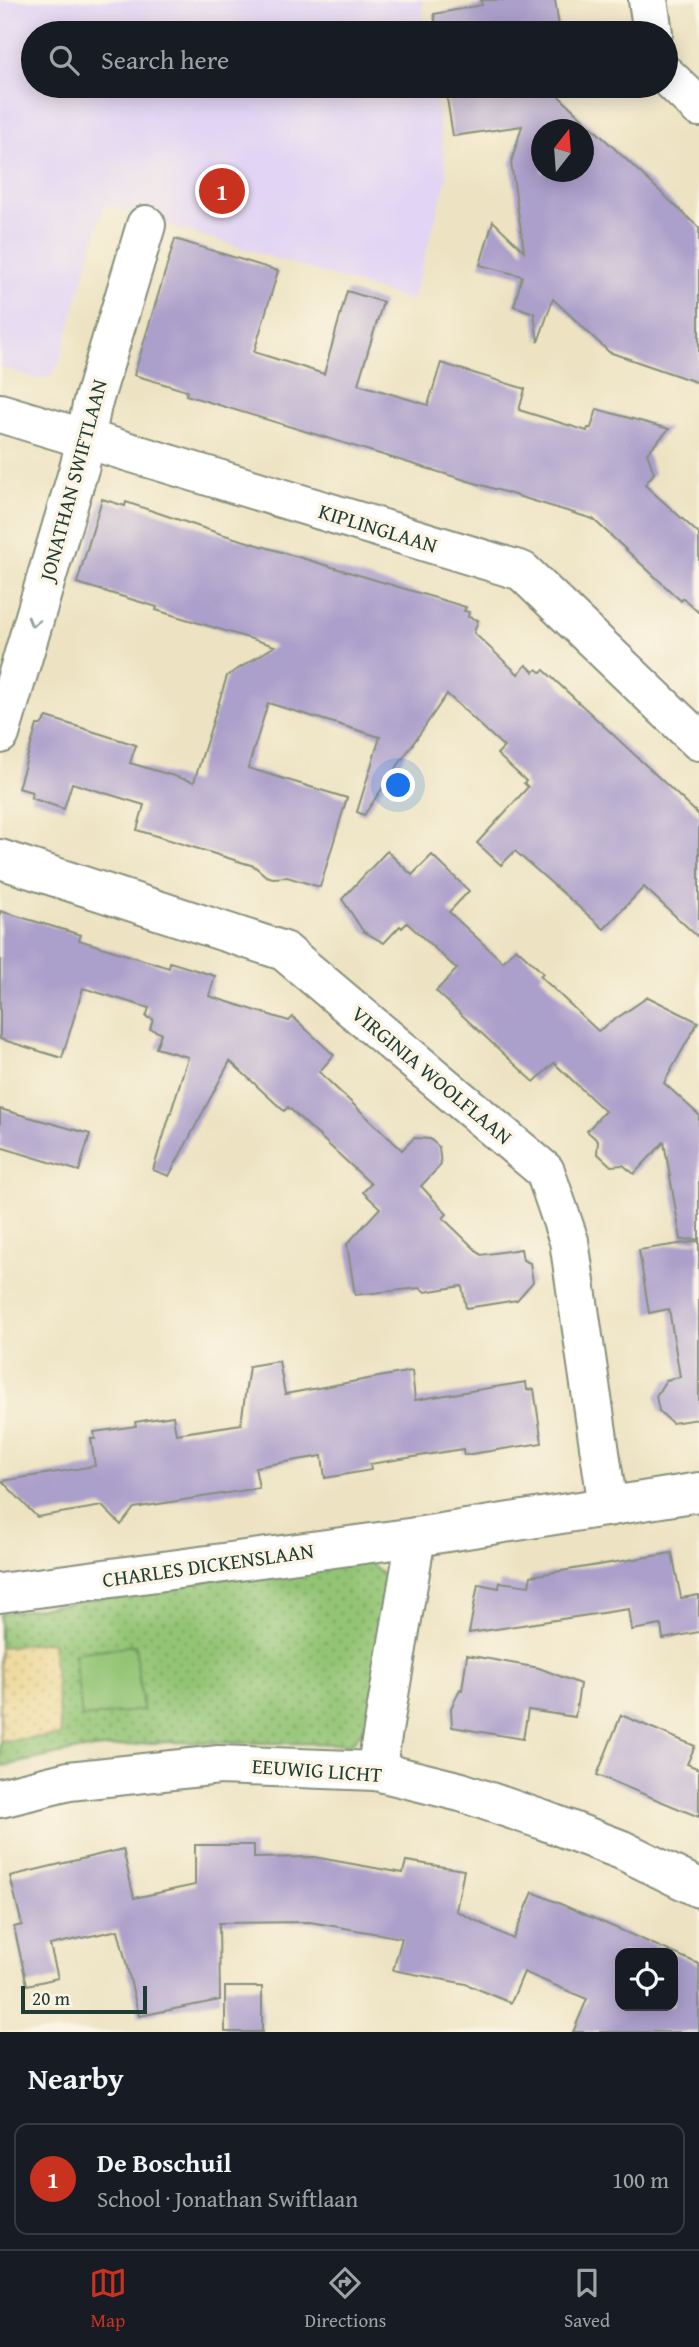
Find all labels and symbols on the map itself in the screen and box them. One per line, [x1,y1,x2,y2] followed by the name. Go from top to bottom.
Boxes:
[531,119,594,182] north arrow
[199,165,245,217] pin: 1
[30,375,115,587] street label: JONATHAN SWIFTLAAN
[315,495,441,561] street label: KIPLINGLAAN
[27,616,42,628] one-way arrow
[381,768,415,802] your location
[345,998,519,1152] street label: VIRGINIA WOOLFLAAN
[100,1535,316,1595] street label: CHARLES DICKENSLAAN
[251,1750,383,1790] street label: EEUWIG LICHT
[21,1983,147,2015] scale bar

